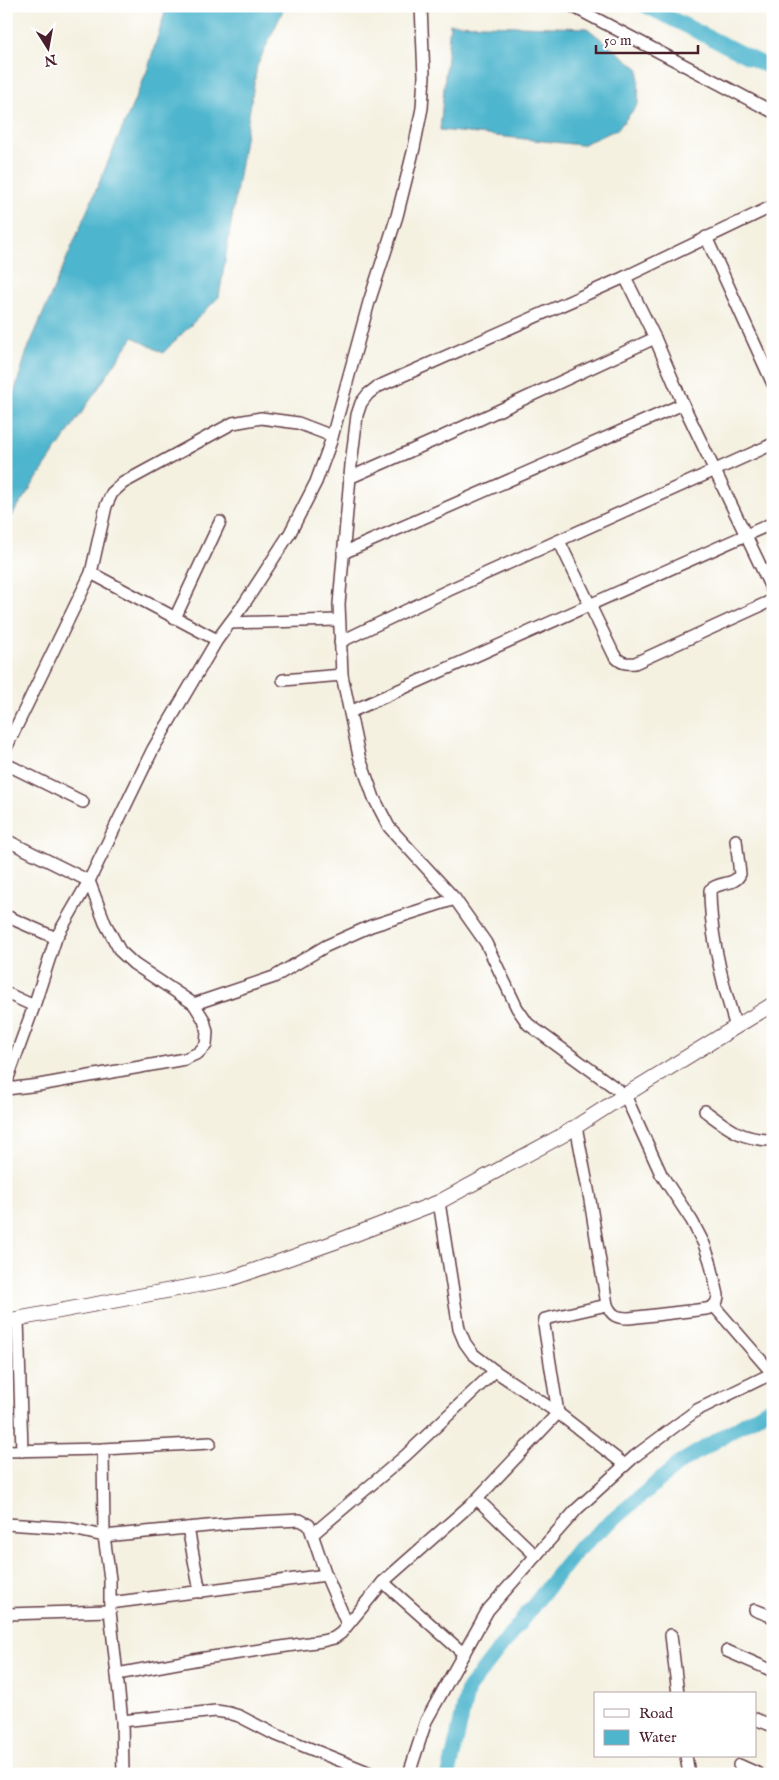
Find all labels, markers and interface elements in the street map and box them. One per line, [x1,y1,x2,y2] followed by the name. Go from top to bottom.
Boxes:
[22,22,72,72] north arrow
[596,22,699,54] scale bar
[604,31,632,50] text: 50 m
[43,50,59,70] text: N
[594,1692,756,1758] legend
[639,1704,674,1723] text: Road
[639,1728,677,1747] text: Water

